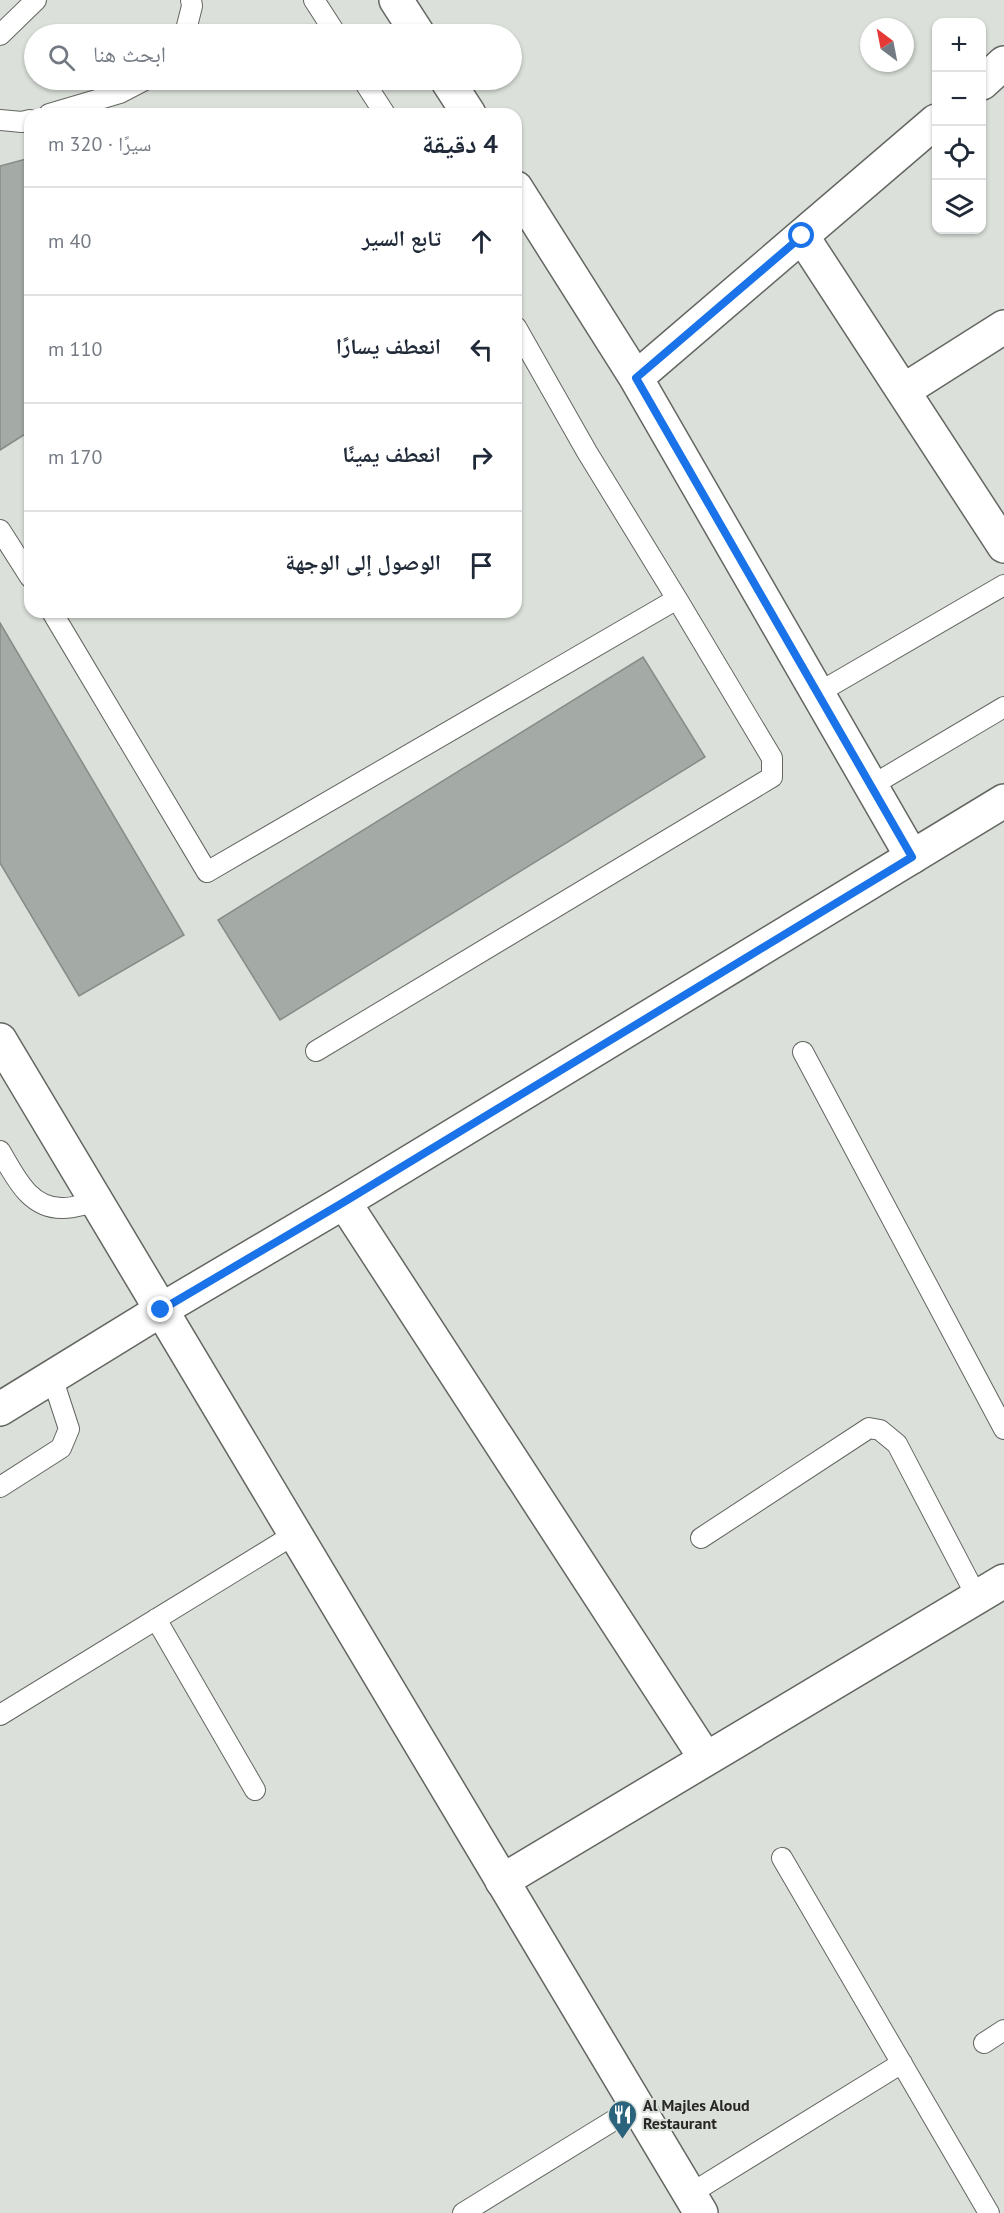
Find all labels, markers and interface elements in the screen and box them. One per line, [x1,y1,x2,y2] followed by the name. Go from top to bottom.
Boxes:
[860,18,914,72] north arrow
[932,18,986,234] map controls
[932,18,986,72] button: +
[24,24,522,90] search box
[93,40,166,68] text: ابحث هنا
[45,41,78,74] icon: search
[932,72,986,126] button: −
[932,126,986,180] button: locate
[422,127,498,160] text: 4 دقيقة
[48,131,152,157] text: سيرًا · 320 m
[932,180,986,234] button: layers
[788,222,814,248] route start
[362,224,441,252] text: تابع السير
[465,225,498,258] icon: ahead
[48,228,91,254] text: 40 m
[336,332,441,360] text: انعطف يسارًا
[465,333,498,366] icon: left
[48,336,102,362] text: 110 m
[342,440,441,468] text: انعطف يمينًا
[465,441,498,474] icon: right
[48,444,102,470] text: 170 m
[285,548,441,576] text: الوصول إلى الوجهة
[465,549,498,582] icon: arrive
[147,1296,173,1322] route end
[643,2095,750,2133] place label: Al Majles Aloud Restaurant
[606,2098,638,2140] restaurant icon: Al Majles Aloud Restaurant

